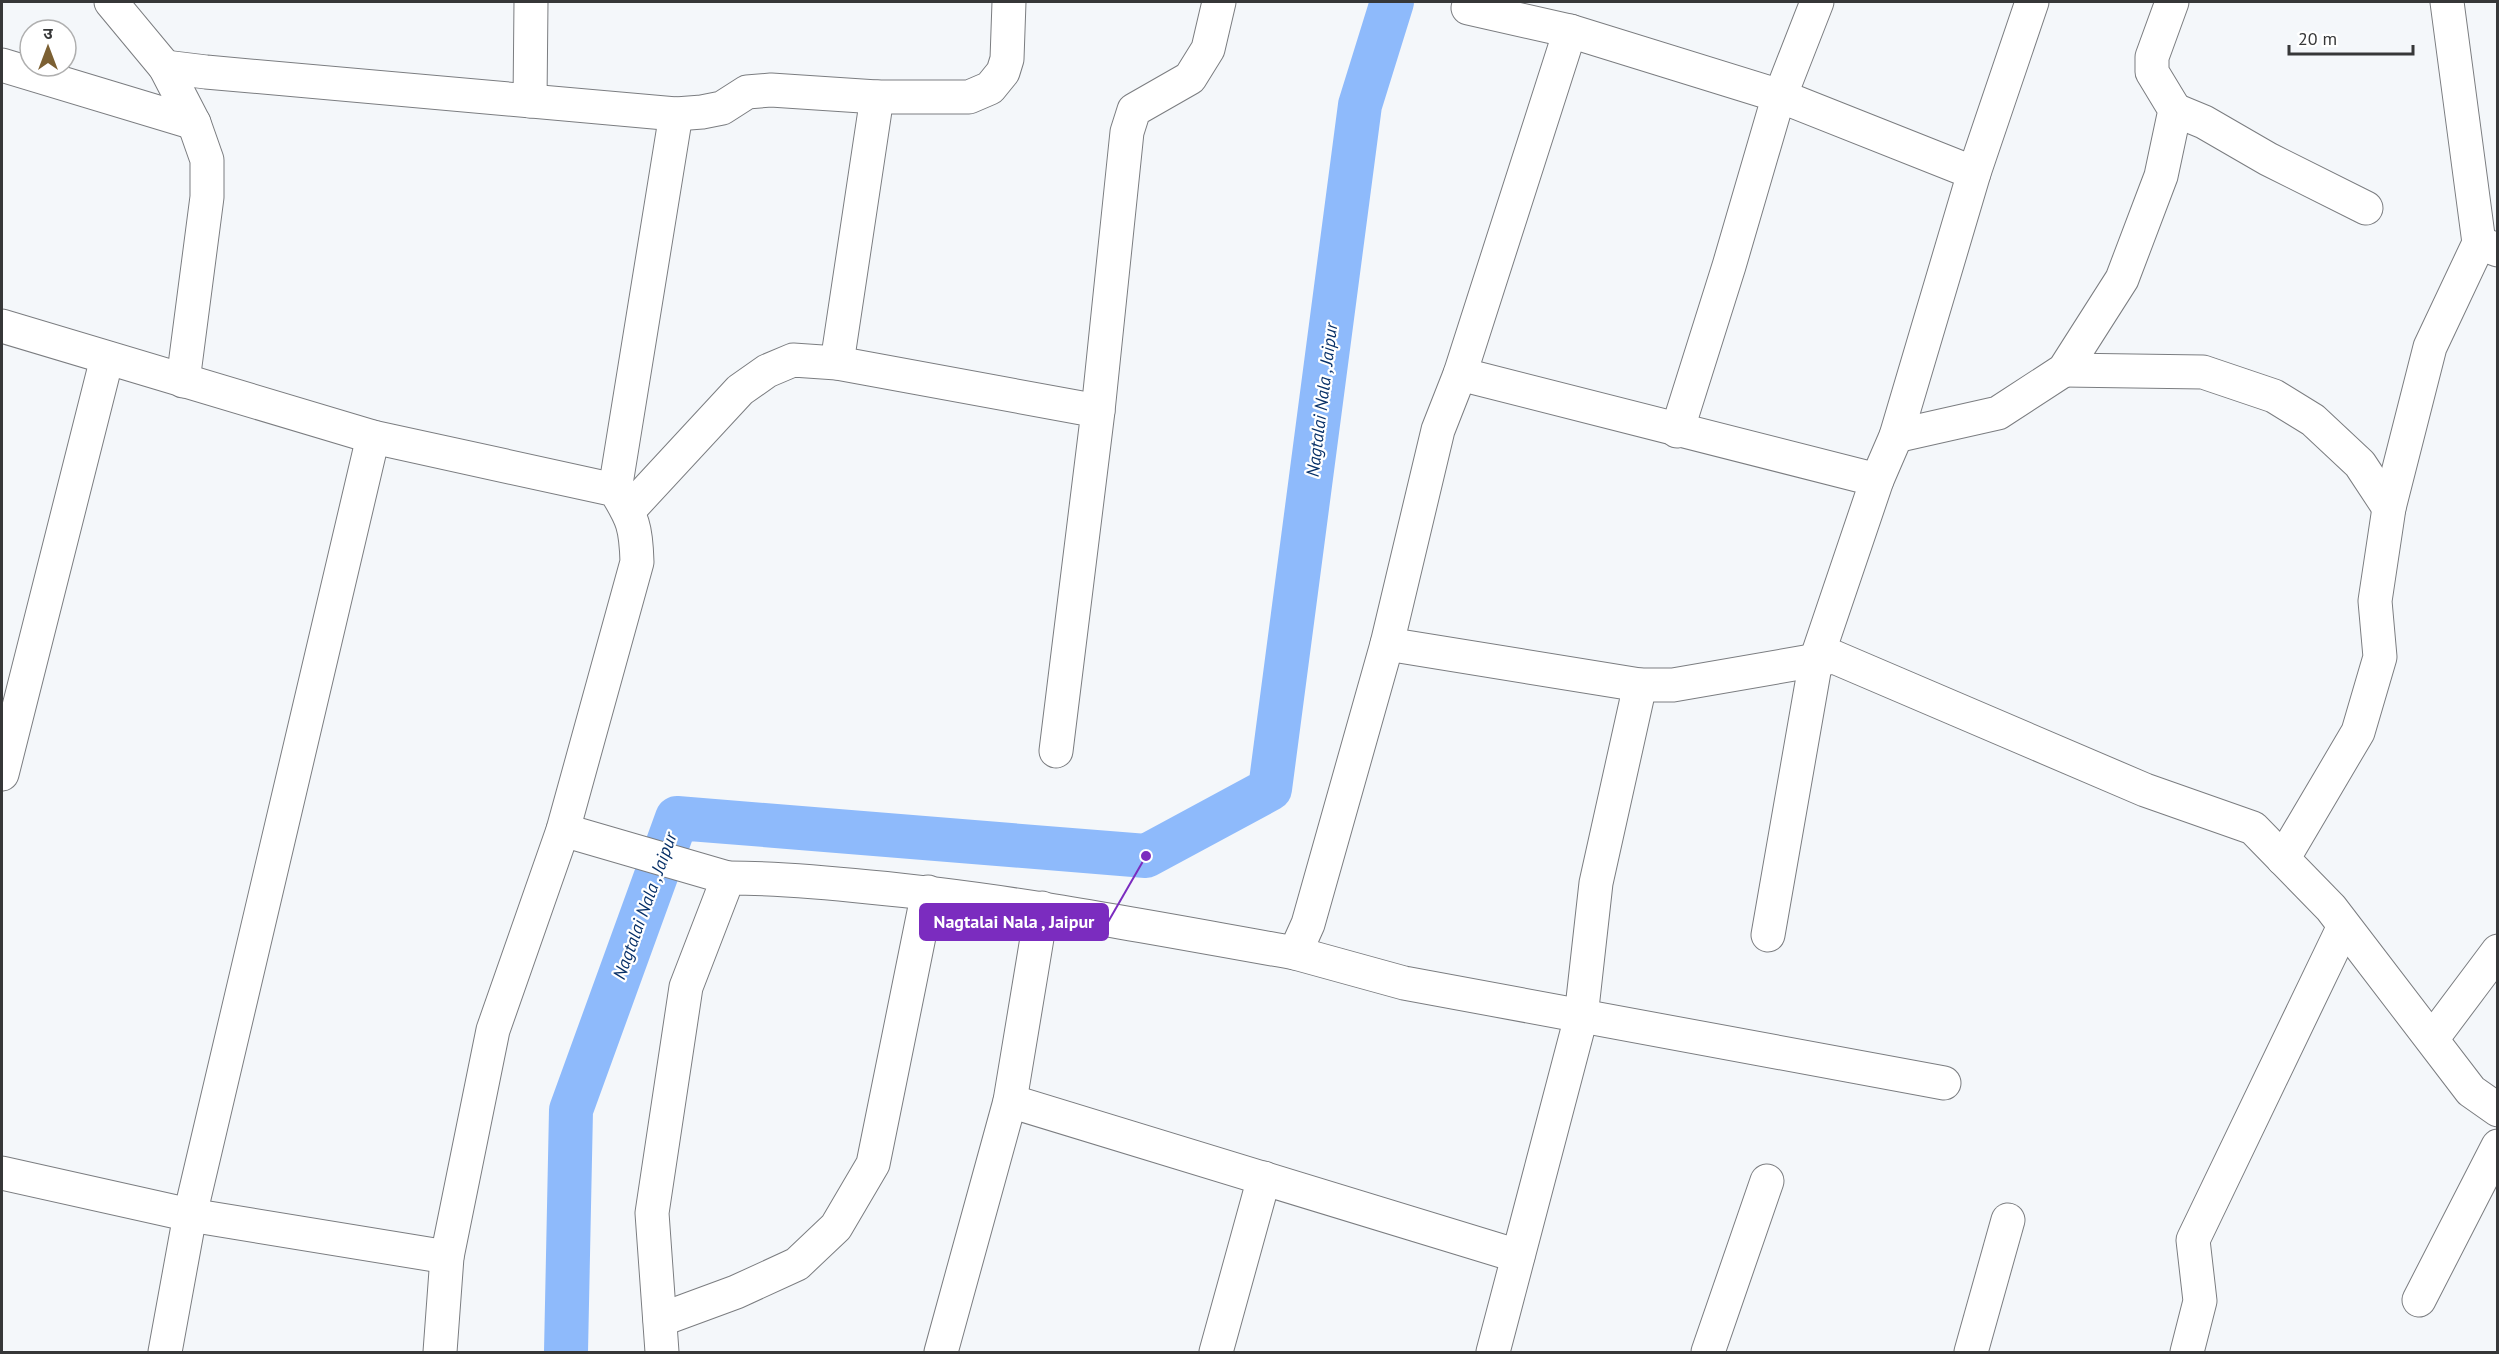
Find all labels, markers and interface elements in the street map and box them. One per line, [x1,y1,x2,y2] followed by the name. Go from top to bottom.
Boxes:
[18,18,78,78] north arrow
[2289,18,2414,56] scale bar
[43,23,53,43] text: उ
[2298,27,2337,50] text: 20 m
[1301,321,1342,478] water label: Nagtalai Nala , Jaipur
[607,828,682,983] water label: Nagtalai Nala , Jaipur
[920,904,1108,940] callout: Nagtalai Nala , Jaipur
[934,910,1095,933] text: Nagtalai Nala , Jaipur

